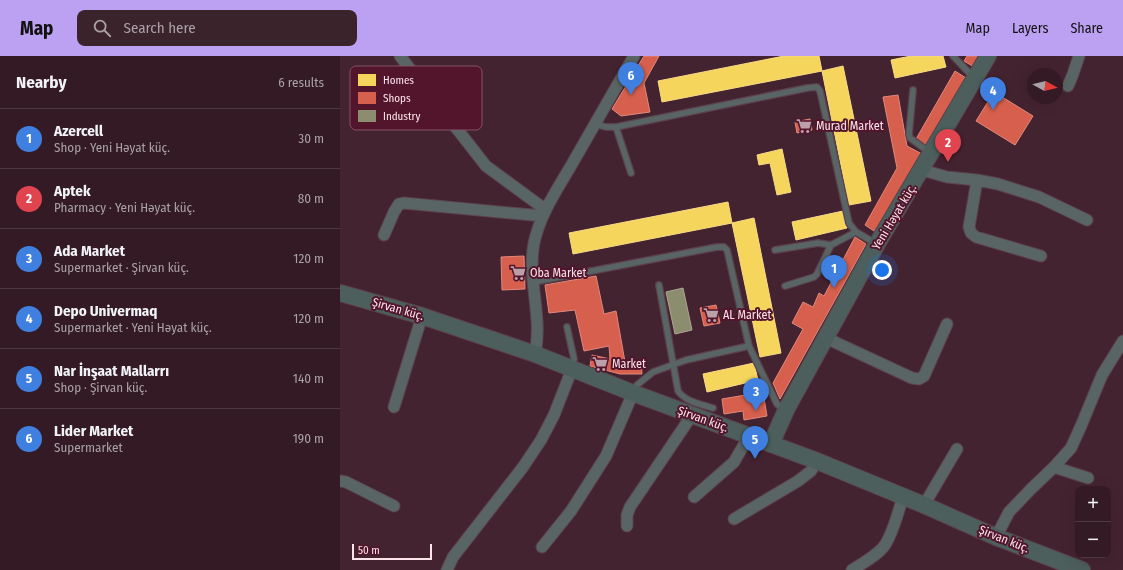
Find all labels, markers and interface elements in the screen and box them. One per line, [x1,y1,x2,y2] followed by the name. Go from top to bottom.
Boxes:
[77,10,357,46] search box
[20,17,53,40] text: Map
[91,17,113,39] icon: search
[123,19,196,37] text: Search here
[966,20,990,37] text: Map
[1012,20,1048,37] text: Layers
[1070,20,1103,37] text: Share
[618,62,644,95] pin: 6
[350,66,482,130] legend
[1027,68,1063,104] north arrow
[16,72,67,93] text: Nearby
[383,74,414,87] text: Homes
[278,75,324,90] text: 6 results
[980,77,1006,110] pin: 4
[383,92,411,105] text: Shops
[383,110,420,123] text: Industry
[795,117,813,135] supermarket icon: Murad Market
[816,119,884,133] place label: Murad Market
[54,122,103,140] text: Azercell
[935,129,961,162] pin: 2
[26,131,32,146] text: 1
[298,131,324,146] text: 30 m
[54,140,170,155] text: Shop · Yeni Həyat küç.
[869,181,919,252] street label: Yeni Həyat küç.
[54,182,91,200] text: Aptek
[26,191,32,206] text: 2
[298,191,324,206] text: 80 m
[54,200,195,215] text: Pharmacy · Yeni Həyat küç.
[54,242,125,260] text: Ada Market
[26,251,32,266] text: 3
[293,251,324,266] text: 120 m
[821,255,847,288] pin: 1
[54,260,189,275] text: Supermarket · Şirvan küç.
[872,260,892,280] your location
[509,264,527,282] supermarket icon: Oba Market
[530,266,587,280] place label: Oba Market
[371,295,426,323] street label: Şirvan küç.
[54,302,157,320] text: Depo Univermaq
[702,306,720,324] supermarket icon: AL Market
[723,308,771,322] place label: AL Market
[26,311,32,326] text: 4
[293,311,324,326] text: 120 m
[54,320,212,335] text: Supermarket · Yeni Həyat küç.
[591,355,609,373] supermarket icon: Market
[612,357,646,371] place label: Market
[54,362,169,380] text: Nar İnşaat Mallarrı
[26,371,32,386] text: 5
[293,371,324,386] text: 140 m
[743,378,769,411] pin: 3
[54,380,147,395] text: Shop · Şirvan küç.
[676,403,731,435] street label: Şirvan küç.
[54,422,133,440] text: Lider Market
[742,426,768,459] pin: 5
[26,431,32,446] text: 6
[293,431,324,446] text: 190 m
[54,440,123,455] text: Supermarket
[1075,486,1111,558] map controls
[1075,486,1111,522] button: +
[1075,522,1111,558] button: −
[977,523,1032,556] street label: Şirvan küç.
[352,542,432,561] scale bar
[358,544,380,557] text: 50 m

